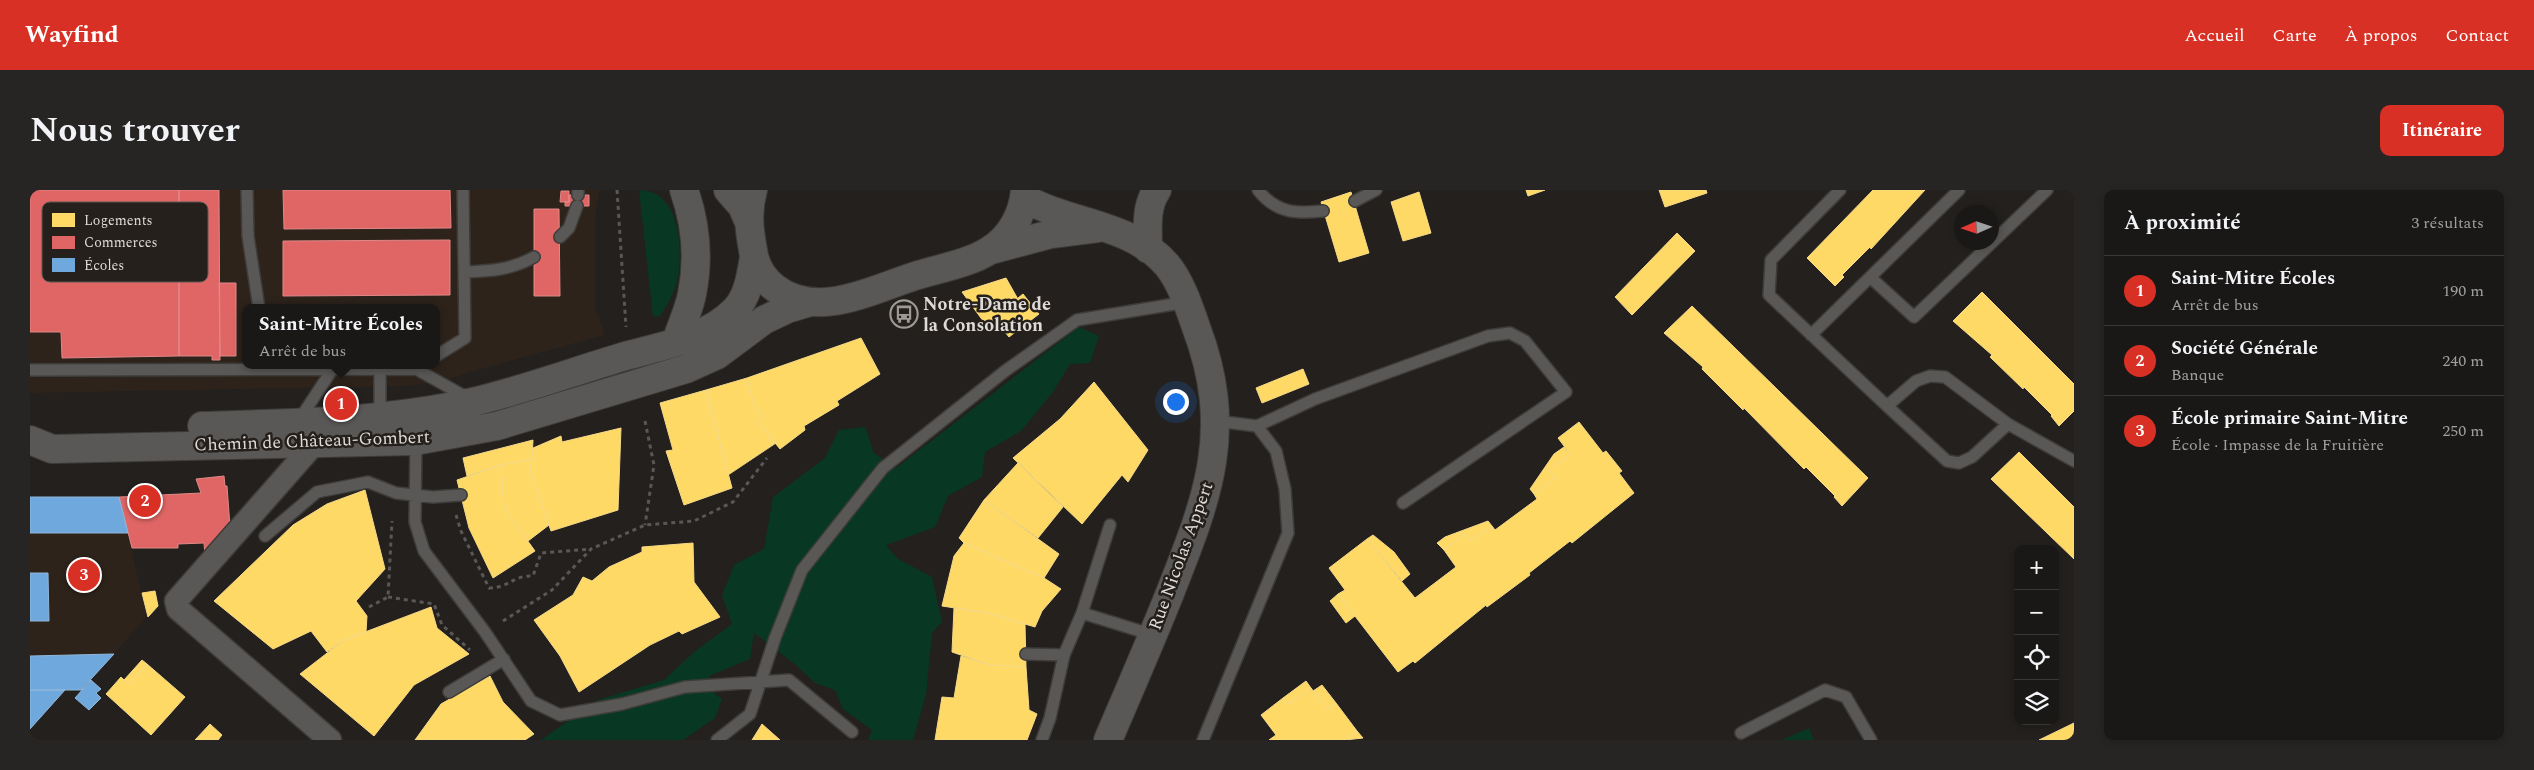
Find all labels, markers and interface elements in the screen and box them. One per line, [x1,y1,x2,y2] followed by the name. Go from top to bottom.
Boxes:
[25,17,119,53] text: Wayfind
[2184,22,2245,49] text: Accueil
[2273,22,2317,49] text: Carte
[2345,22,2418,49] text: À propos
[2446,22,2509,49] text: Contact
[30,104,240,157] text: Nous trouver
[2380,105,2504,156] button: Itinéraire
[42,202,208,282] legend
[1954,205,1999,250] north arrow
[2124,207,2241,239] text: À proximité
[84,210,153,231] text: Logements
[2411,211,2484,235] text: 3 résultats
[84,232,158,253] text: Commerces
[84,255,124,276] text: Écoles
[2171,264,2335,293] text: Saint-Mitre Écoles
[2136,279,2144,303] text: 1
[2442,279,2484,303] text: 190 m
[923,291,1051,339] place label: Notre-Dame de la Consolation
[2171,293,2259,317] text: Arrêt de bus
[889,299,919,329] bus stop icon: Notre-Dame de la Consolation
[242,304,440,369] popup
[259,310,423,339] text: Saint-Mitre Écoles
[2171,334,2318,363] text: Société Générale
[259,339,347,363] text: Arrêt de bus
[2136,349,2144,373] text: 2
[2442,349,2484,373] text: 240 m
[2171,363,2224,387] text: Banque
[325,385,357,423] pin: 1
[1163,389,1189,415] your location
[2171,404,2408,433] text: École primaire Saint-Mitre
[2136,419,2144,443] text: 3
[2442,419,2484,443] text: 250 m
[194,423,430,459] street label: Chemin de Château-Gombert
[2171,433,2384,457] text: École · Impasse de la Fruitière
[1142,478,1220,634] street label: Rue Nicolas Appert
[129,482,161,520] pin: 2
[2014,545,2059,725] map controls
[2014,545,2059,590] button: +
[68,556,100,594] pin: 3
[2014,590,2059,635] button: −
[2014,635,2059,680] button: locate
[2014,680,2059,725] button: layers

